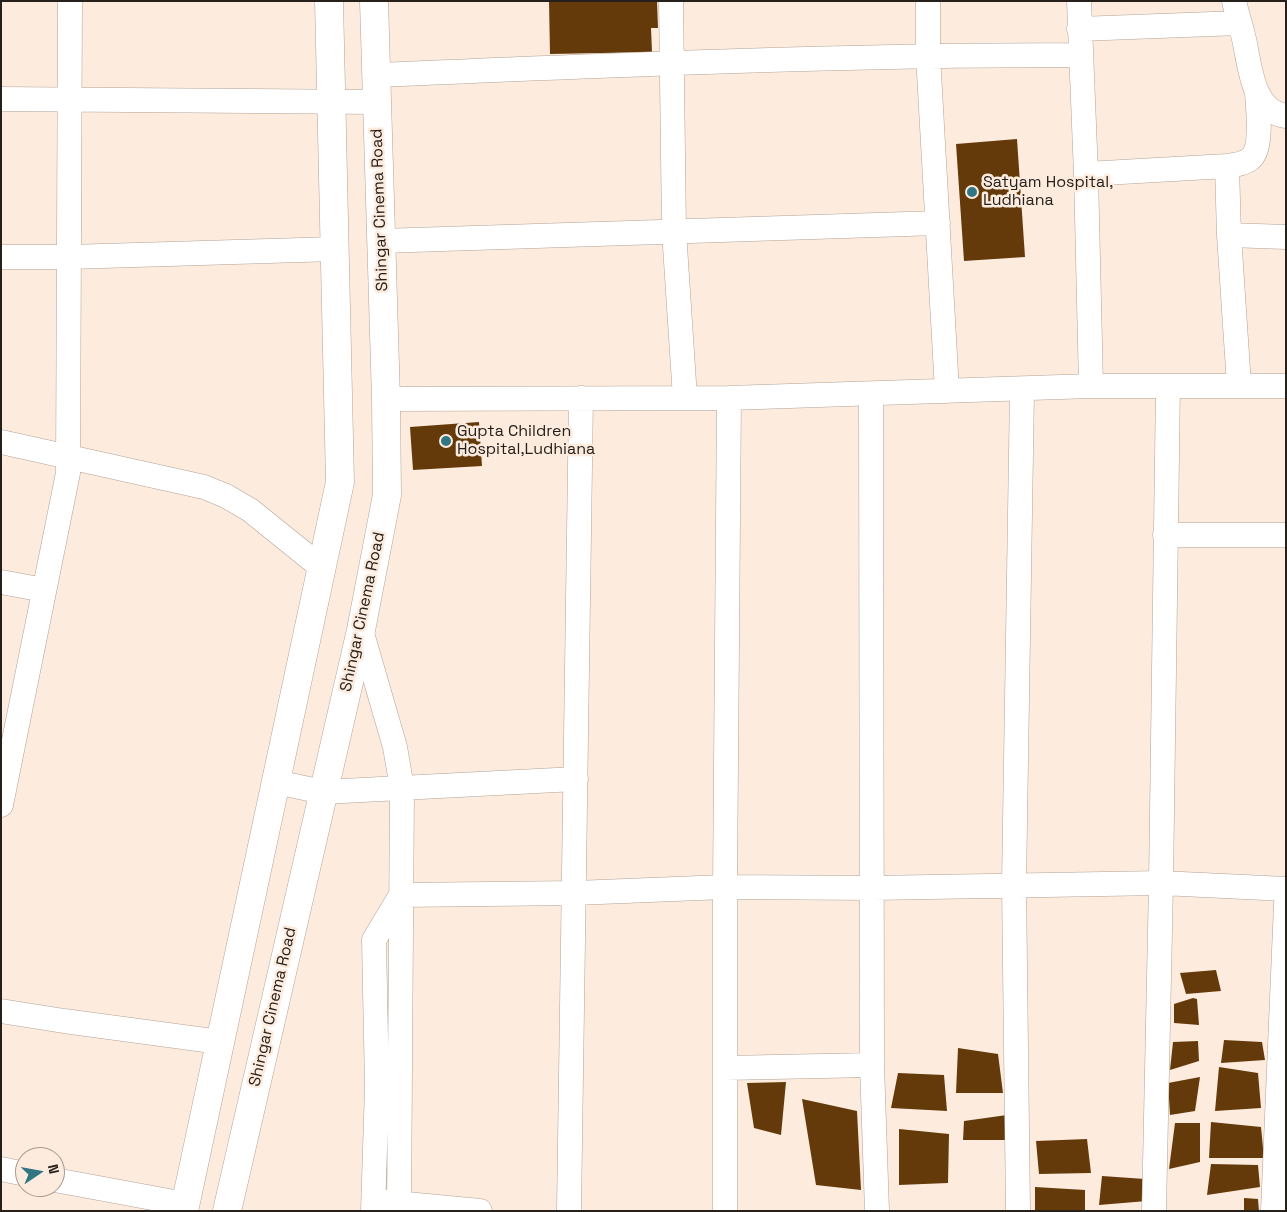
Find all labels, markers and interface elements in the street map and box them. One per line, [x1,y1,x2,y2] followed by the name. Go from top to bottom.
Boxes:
[368,128,392,292] street label: Shingar Cinema Road
[983,173,1113,211] place label: Satyam Hospital, Ludhiana
[965,185,979,199] marker: Satyam Hospital, Ludhiana
[457,422,595,460] place label: Gupta Children Hospital,Ludhiana
[439,434,453,448] marker: Gupta Children Hospital,Ludhiana
[337,530,389,694] street label: Shingar Cinema Road
[245,926,301,1088] street label: Shingar Cinema Road
[15,1147,65,1197] north arrow
[44,1163,63,1176] text: N

